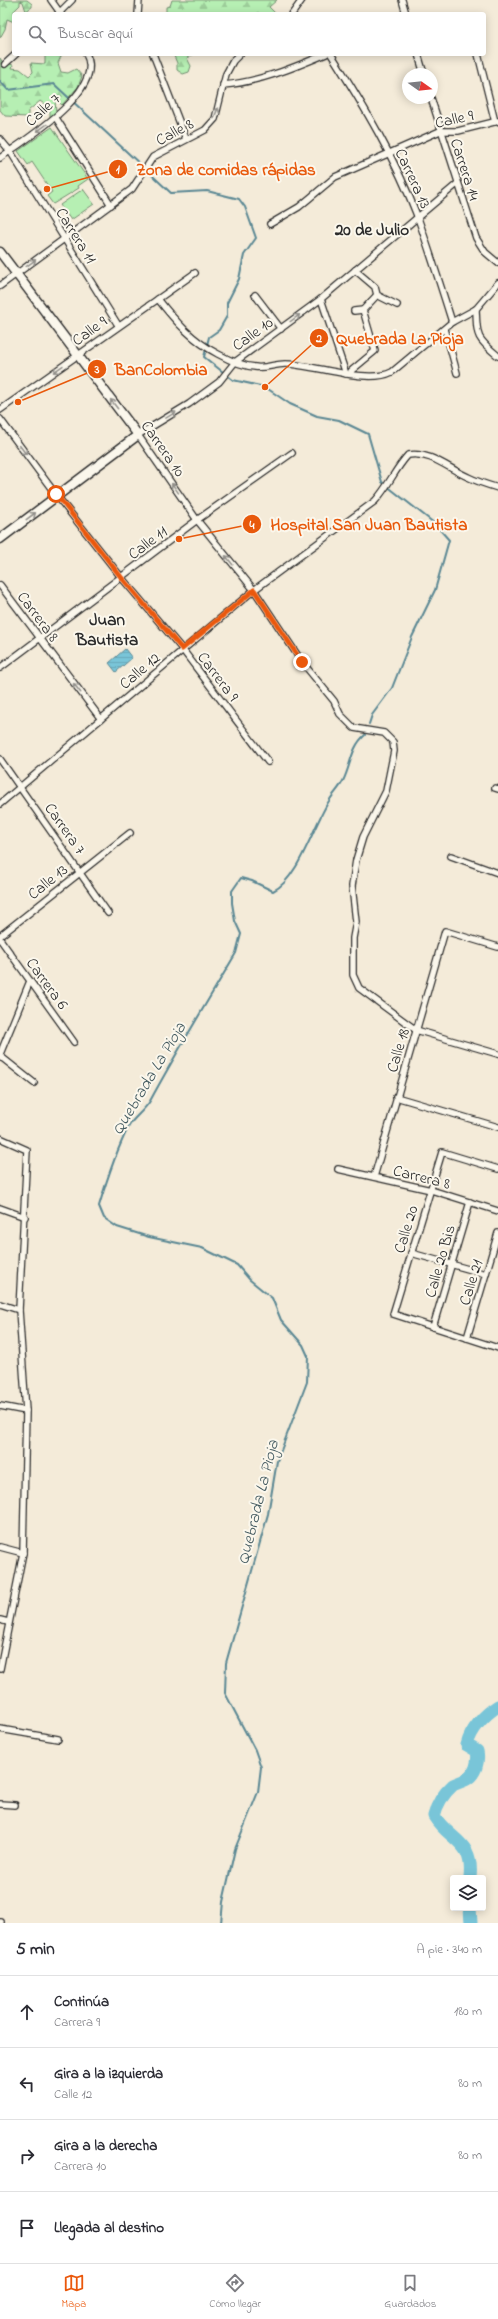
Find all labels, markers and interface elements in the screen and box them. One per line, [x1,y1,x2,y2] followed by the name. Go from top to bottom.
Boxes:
[12,12,486,56] search box
[26,23,48,45] icon: search
[58,23,133,45] text: Buscar aquí
[402,68,438,104] north arrow
[20,88,67,133] street label: Calle 7
[433,104,476,136] street label: Calle 9
[212,108,220,120] one-way arrow
[152,113,198,153] street label: Calle 8
[37,124,48,132] one-way arrow
[443,136,485,204] street label: Carrera 14
[388,145,437,213] street label: Carrera 13
[108,154,324,183] callout: Zona de comidas rápidas
[136,158,316,183] text: Zona de comidas rápidas
[116,161,120,179] text: 1
[49,203,102,269] street label: Carrera 11
[334,218,409,243] district label: 20 de Julio
[26,259,37,267] one-way arrow
[67,310,113,353] street label: Calle 9
[228,311,279,358] street label: Calle 10
[289,314,300,322] one-way arrow
[309,324,472,353] callout: Quebrada La Pioja
[336,327,464,352] text: Quebrada La Pioja
[315,330,322,348] text: 2
[87,354,216,383] callout: BanColombia
[114,358,207,383] text: BanColombia
[94,361,100,379] text: 3
[52,365,63,373] one-way arrow
[109,398,118,409] one-way arrow
[165,410,177,418] one-way arrow
[134,416,191,482] street label: Carrera 10
[19,445,27,456] one-way arrow
[171,483,179,494] one-way arrow
[47,485,65,503] route start
[242,510,475,539] callout: Hospital San Juan Bautista
[25,511,36,520] one-way arrow
[271,513,467,538] text: Hospital San Juan Bautista
[249,517,255,535] text: 4
[123,521,173,566] street label: Calle 11
[225,554,234,565] one-way arrow
[10,587,64,648] street label: Carrera 8
[75,608,138,653] district label: Juan Bautista
[115,647,166,696] street label: Calle 12
[191,647,244,707] street label: Carrera 9
[293,653,311,671] route end
[73,683,81,694] one-way arrow
[38,798,91,860] street label: Carrera 7
[23,859,74,906] street label: Calle 13
[19,953,73,1015] street label: Carrera 6
[106,1017,193,1140] water label: Quebrada La Pioja
[381,1026,417,1076] street label: Calle 18
[390,1159,453,1197] street label: Carrera 8
[388,1203,426,1256] street label: Calle 20
[419,1222,463,1301] street label: Calle 20 Bis
[454,1257,490,1309] street label: Calle 21
[231,1437,286,1567] water label: Quebrada La Pioja
[450,1875,486,1911] map controls
[450,1875,486,1911] button: layers
[16,1937,55,1962] text: 5 min
[417,1940,482,1959] text: A pie · 340 m
[54,1991,109,2013] text: Continúa
[16,2001,38,2023] icon: ahead
[454,2002,482,2021] text: 180 m
[54,2013,100,2032] text: Carrera 9
[54,2063,163,2085] text: Gira a la izquierda
[16,2073,38,2095] icon: left
[458,2074,482,2093] text: 80 m
[54,2085,92,2104] text: Calle 12
[54,2135,157,2157] text: Gira a la derecha
[16,2145,38,2167] icon: right
[458,2146,482,2165] text: 80 m
[54,2157,106,2176] text: Carrera 10
[16,2217,38,2239] icon: arrive
[54,2217,164,2239] text: Llegada al destino
[62,2272,86,2312] tab: Mapa
[209,2272,261,2312] tab: Cómo llegar
[384,2272,436,2312] tab: Guardados

